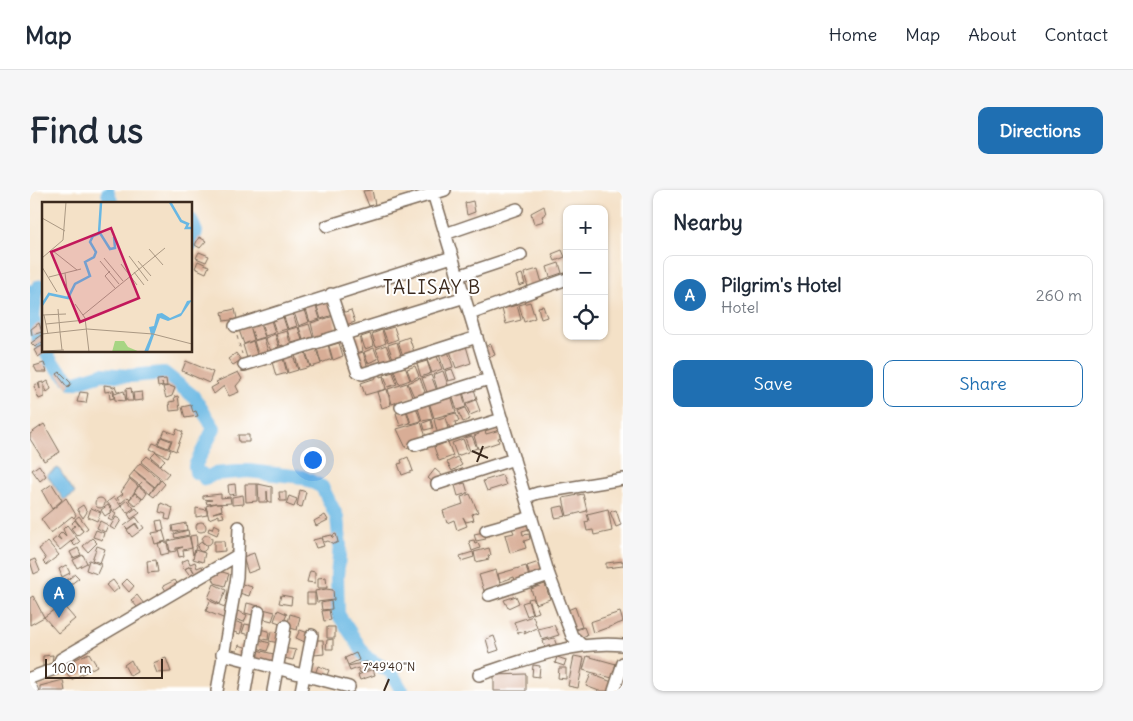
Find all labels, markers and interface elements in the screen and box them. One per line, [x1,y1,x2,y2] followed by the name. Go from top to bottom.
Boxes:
[25,20,72,50] text: Map
[829,23,877,46] text: Home
[905,23,940,46] text: Map
[968,23,1016,46] text: About
[1044,23,1108,46] text: Contact
[978,107,1103,154] button: Directions
[30,108,143,152] text: Find us
[42,202,192,352] inset map
[563,205,608,340] map controls
[563,205,608,250] button: +
[673,209,743,236] text: Nearby
[563,250,608,295] button: −
[721,273,842,297] text: Pilgrim's Hotel
[383,275,481,299] district label: TALISAY B
[685,285,695,305] text: A
[1036,285,1082,305] text: 260 m
[563,295,608,340] button: locate
[721,297,759,317] text: Hotel
[673,360,873,407] button: Save
[883,360,1083,407] button: Share
[300,447,326,473] your location
[43,577,75,618] pin: A
[45,656,162,679] scale bar
[52,659,92,677] text: 100 m
[363,659,415,674] text: 7°49'40"N

